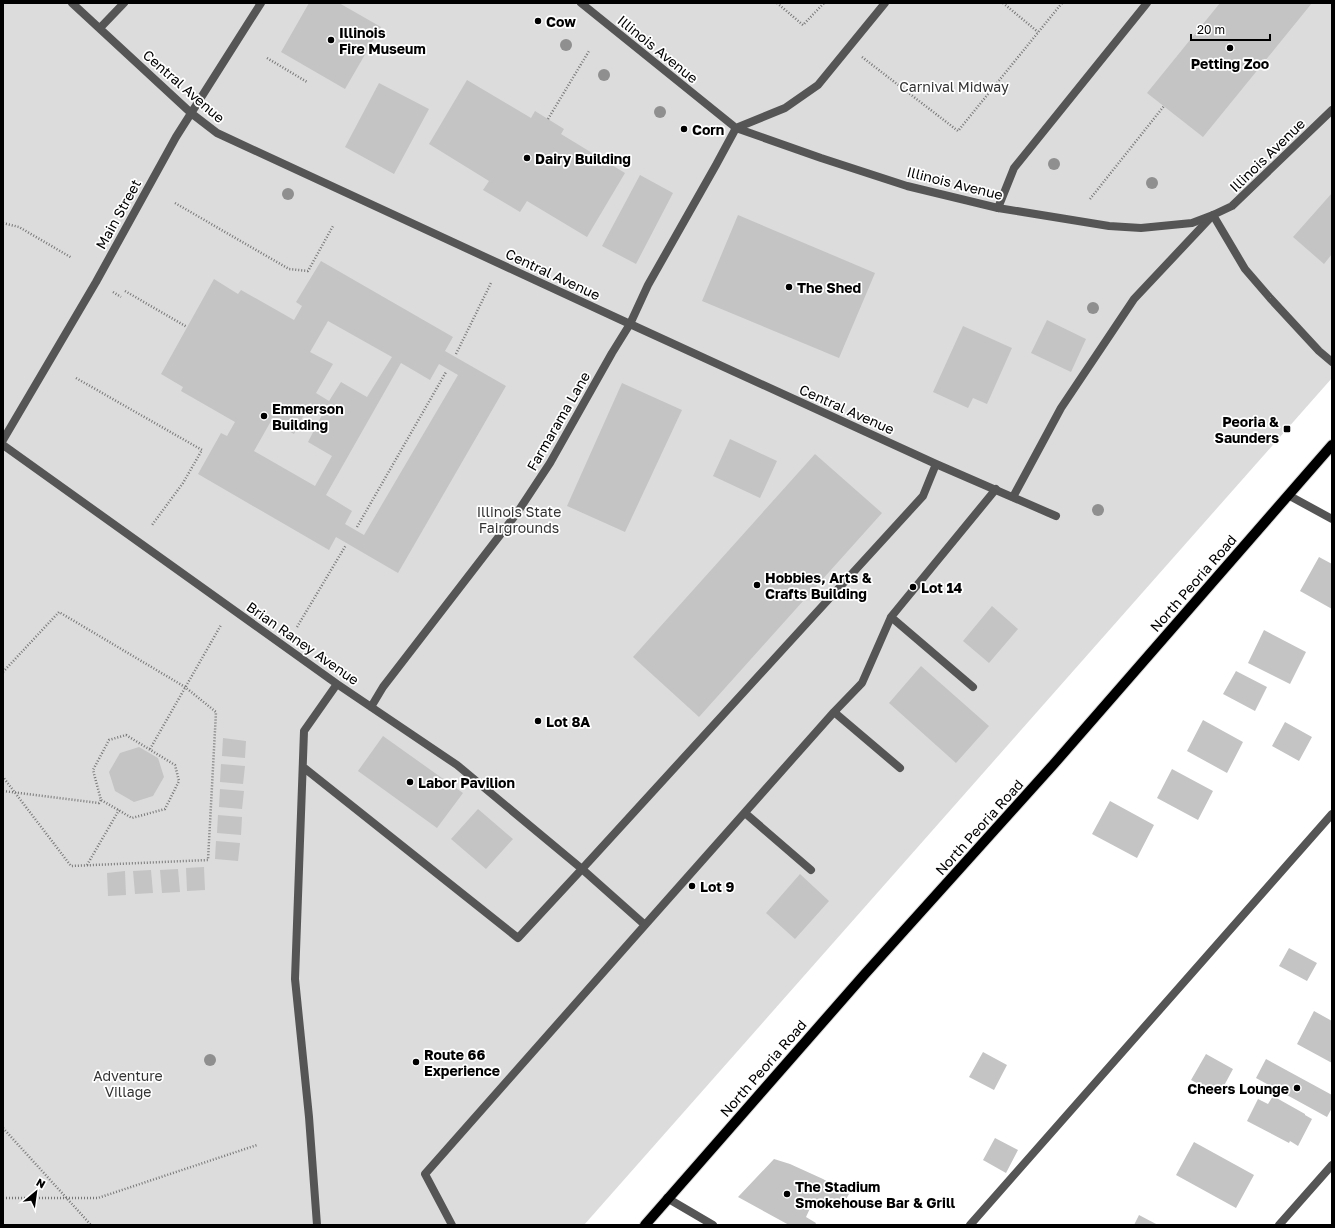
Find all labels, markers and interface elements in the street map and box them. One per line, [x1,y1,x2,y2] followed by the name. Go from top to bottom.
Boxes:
[614,11,702,87] street label: Illinois Avenue
[546,13,576,30] place label: Cow
[533,16,543,26] marker: Cow
[1191,16,1270,42] scale bar
[1197,22,1225,37] text: 20 m
[339,24,426,57] place label: Illinois Fire Museum
[326,35,336,45] marker: Illinois Fire Museum
[1225,43,1235,53] marker: Petting Zoo
[140,46,228,126] street label: Central Avenue
[1191,55,1269,72] place label: Petting Zoo
[899,78,1009,95] park label: Carnival Midway
[1226,115,1308,195] street label: Illinois Avenue
[692,121,724,138] place label: Corn
[679,124,689,134] marker: Corn
[535,150,631,167] place label: Dairy Building
[522,153,532,163] marker: Dairy Building
[905,163,1005,203] street label: Illinois Avenue
[92,176,144,252] street label: Main Street
[503,245,603,303] street label: Central Avenue
[797,279,861,296] place label: The Shed
[784,282,794,292] marker: The Shed
[523,368,593,474] street label: Farmarama Lane
[797,380,897,438] street label: Central Avenue
[272,400,344,433] place label: Emmerson Building
[259,411,269,421] marker: Emmerson Building
[1215,413,1279,446] place label: Peoria & Saunders
[1282,424,1292,434] marker: Peoria & Saunders
[477,503,561,536] park label: Illinois State Fairgrounds
[1146,531,1240,635] street label: North Peoria Road
[765,569,872,602] place label: Hobbies, Arts & Crafts Building
[921,579,963,596] place label: Lot 14
[752,580,762,590] marker: Hobbies, Arts & Crafts Building
[908,582,918,592] marker: Lot 14
[244,598,362,688] street label: Brian Raney Avenue
[546,713,590,730] place label: Lot 8A
[533,716,543,726] marker: Lot 8A
[418,774,515,791] place label: Labor Pavilion
[932,776,1026,878] street label: North Peoria Road
[405,777,415,787] marker: Labor Pavilion
[700,878,734,895] place label: Lot 9
[687,881,697,891] marker: Lot 9
[716,1016,810,1120] street label: North Peoria Road
[424,1046,500,1079] place label: Route 66 Experience
[411,1057,421,1067] marker: Route 66 Experience
[93,1067,163,1100] park label: Adventure Village
[1187,1080,1289,1097] place label: Cheers Lounge
[1292,1083,1302,1093] marker: Cheers Lounge
[16,1172,56,1212] north arrow
[34,1175,48,1191] text: N
[795,1178,956,1211] place label: The Stadium Smokehouse Bar & Grill
[782,1189,792,1199] marker: The Stadium Smokehouse Bar & Grill

